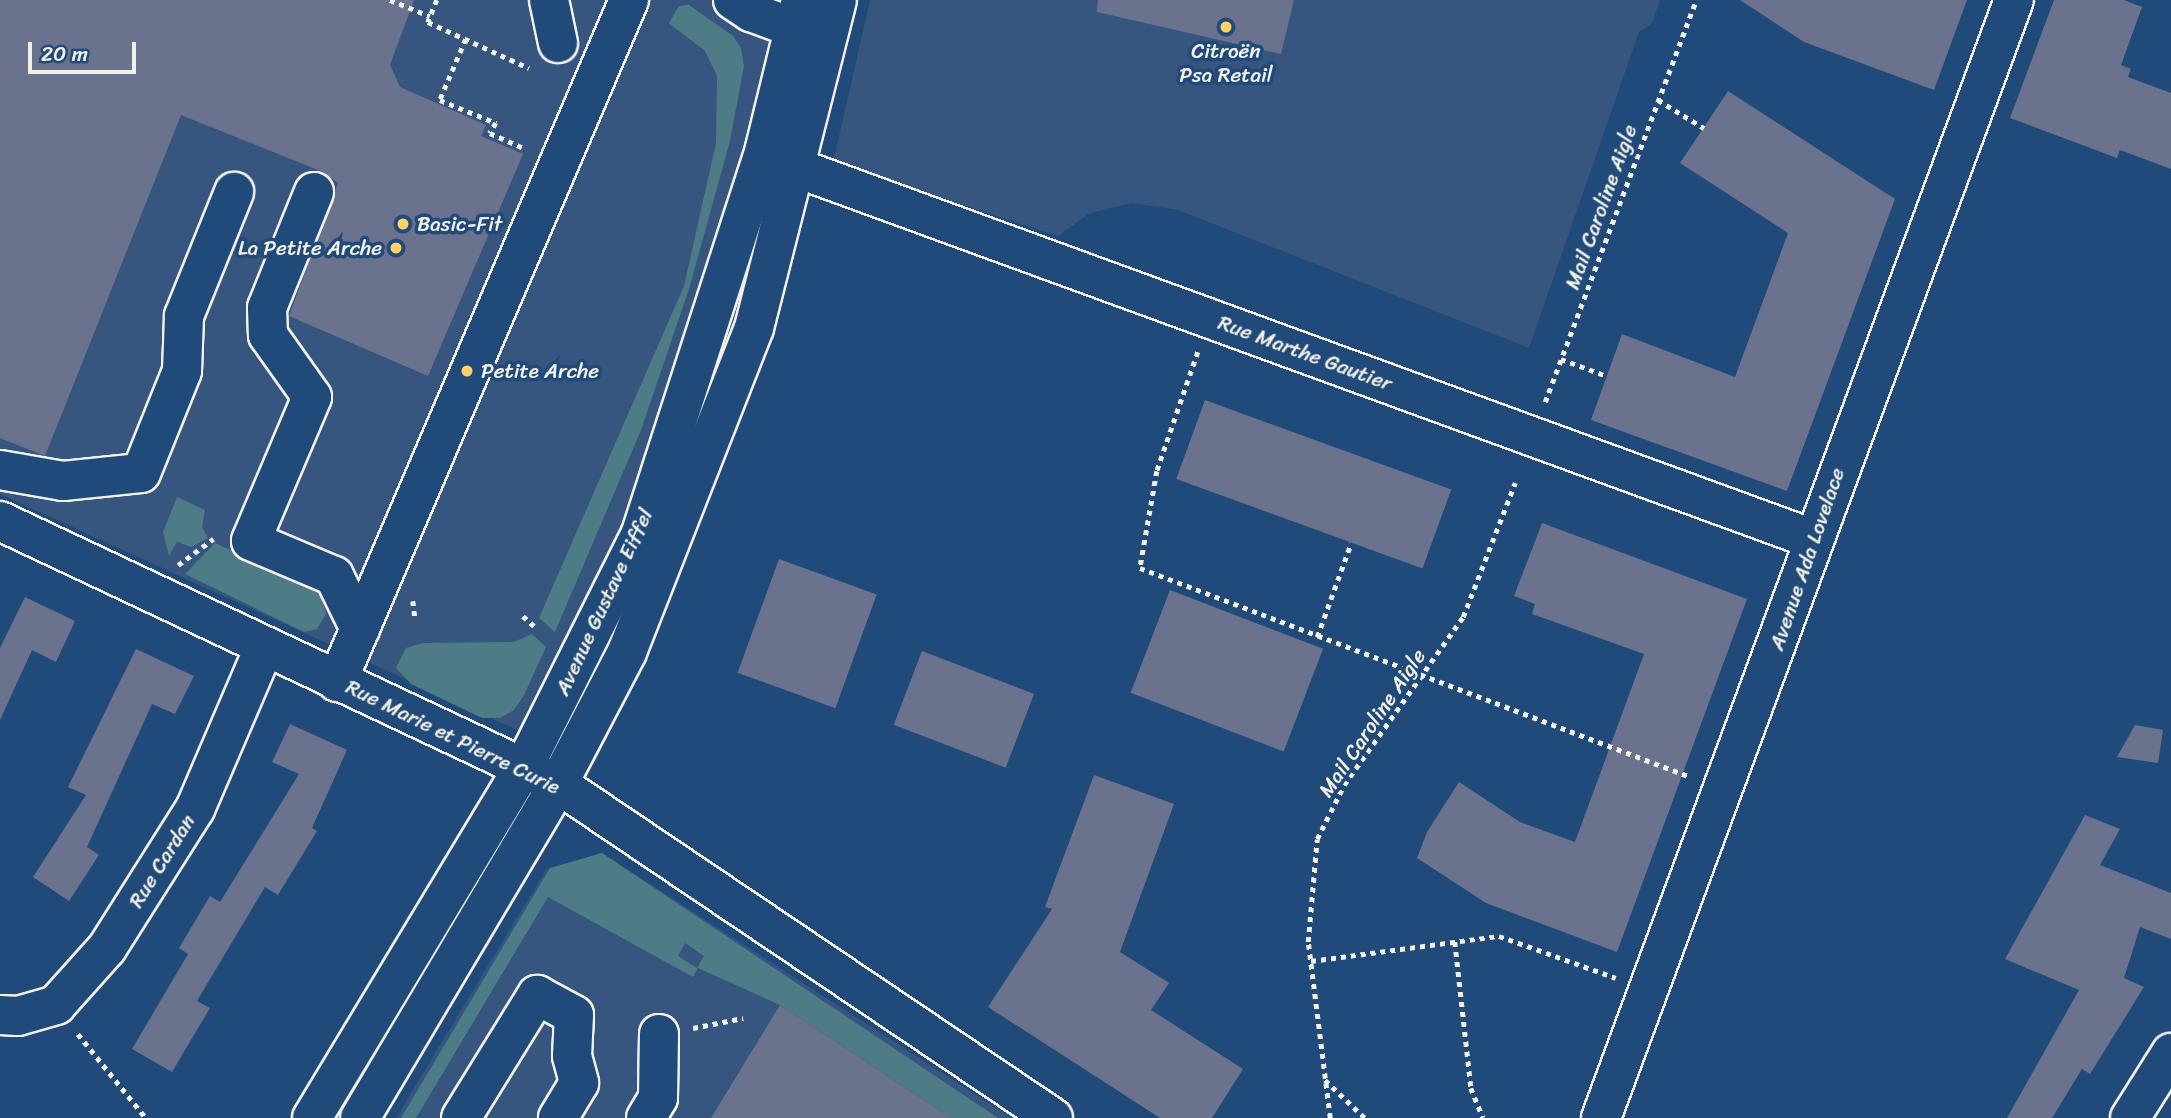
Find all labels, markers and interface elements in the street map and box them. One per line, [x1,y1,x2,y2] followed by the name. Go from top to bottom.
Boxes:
[1218,19,1234,35] marker: Citroën Psa Retail
[32,28,140,72] scale bar
[41,35,88,73] text: 20 m
[1179,38,1273,88] place label: Citroën Psa Retail
[1559,121,1643,293] street label: Mail Caroline Aigle
[417,211,502,237] place label: Basic-Fit
[395,216,411,232] marker: Basic-Fit
[238,235,382,261] place label: La Petite Arche
[388,240,404,256] marker: La Petite Arche
[1215,310,1395,396] street label: Rue Marthe Gautier
[481,358,599,384] place label: Petite Arche
[459,363,475,379] marker: Petite Arche
[1764,464,1850,654] street label: Avenue Ada Lovelace
[549,504,659,700] street label: Avenue Gustave Eiffel
[1313,644,1431,802] street label: Mail Caroline Aigle
[342,674,564,800] street label: Rue Marie et Pierre Curie
[123,810,201,912] street label: Rue Cardan

